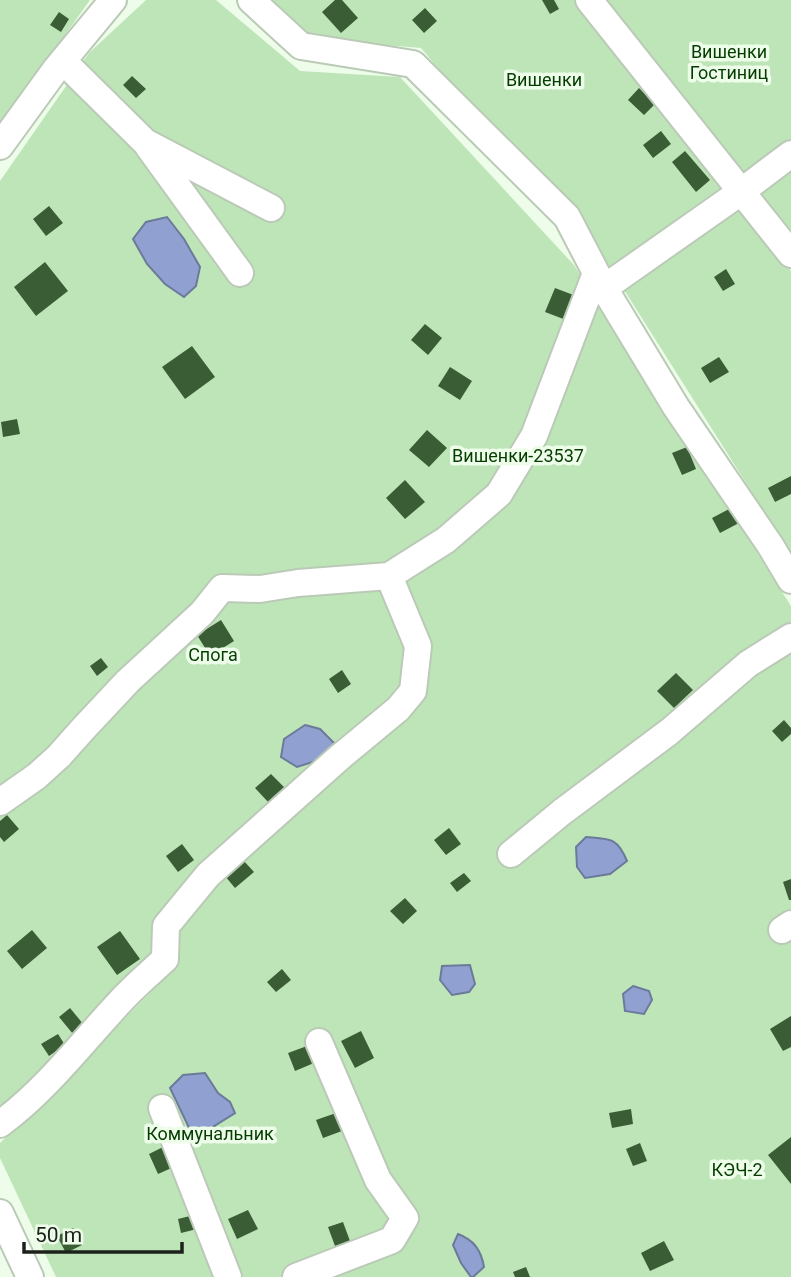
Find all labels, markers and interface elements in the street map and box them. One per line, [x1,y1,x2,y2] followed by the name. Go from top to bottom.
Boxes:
[690,41,769,83] park label: Вишенки Гостиниц
[506,69,582,90] park label: Вишенки
[452,445,584,466] park label: Вишенки-23537
[188,644,238,665] park label: Спога
[146,1123,274,1144] park label: Коммунальник
[711,1159,763,1180] park label: КЭЧ-2
[24,1210,182,1254] scale bar
[35,1223,82,1247] text: 50 m

